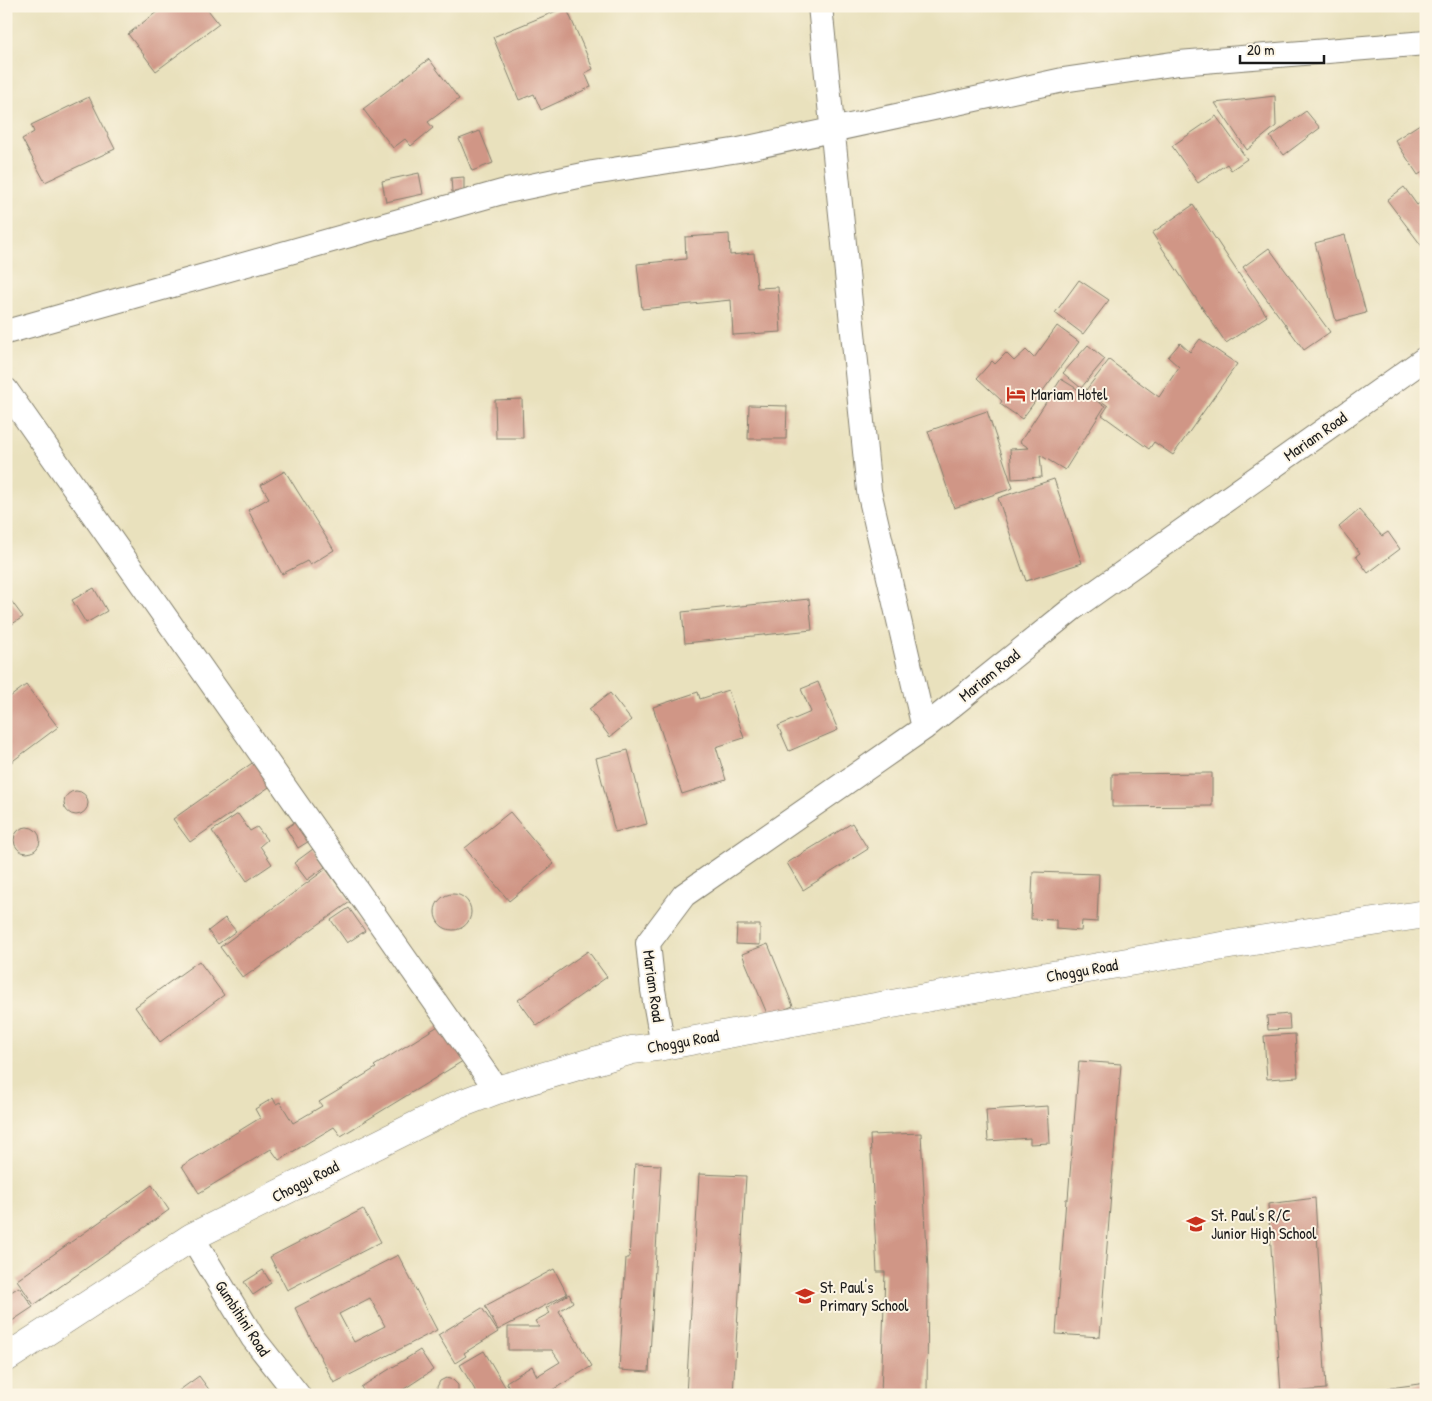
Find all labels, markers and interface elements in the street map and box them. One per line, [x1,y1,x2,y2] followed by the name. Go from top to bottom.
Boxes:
[1240,32,1323,64] scale bar
[1247,39,1274,60] text: 20 m
[1005,383,1027,405] hotel icon: Mariam Hotel
[1031,383,1108,405] place label: Mariam Hotel
[1279,406,1351,466] street label: Mariam Road
[954,644,1024,706] street label: Mariam Road
[638,949,670,1023] street label: Mariam Road
[1044,953,1120,987] street label: Choggu Road
[645,1024,721,1058] street label: Choggu Road
[268,1155,342,1207] street label: Choggu Road
[1211,1204,1317,1244] place label: St. Paul's R/C Junior High School
[1185,1213,1207,1235] school or university icon: St. Paul's R/C Junior High School
[210,1276,276,1360] street label: Gumbihini Road
[820,1276,909,1316] place label: St. Paul's Primary School
[794,1285,816,1307] school or university icon: St. Paul's Primary School

